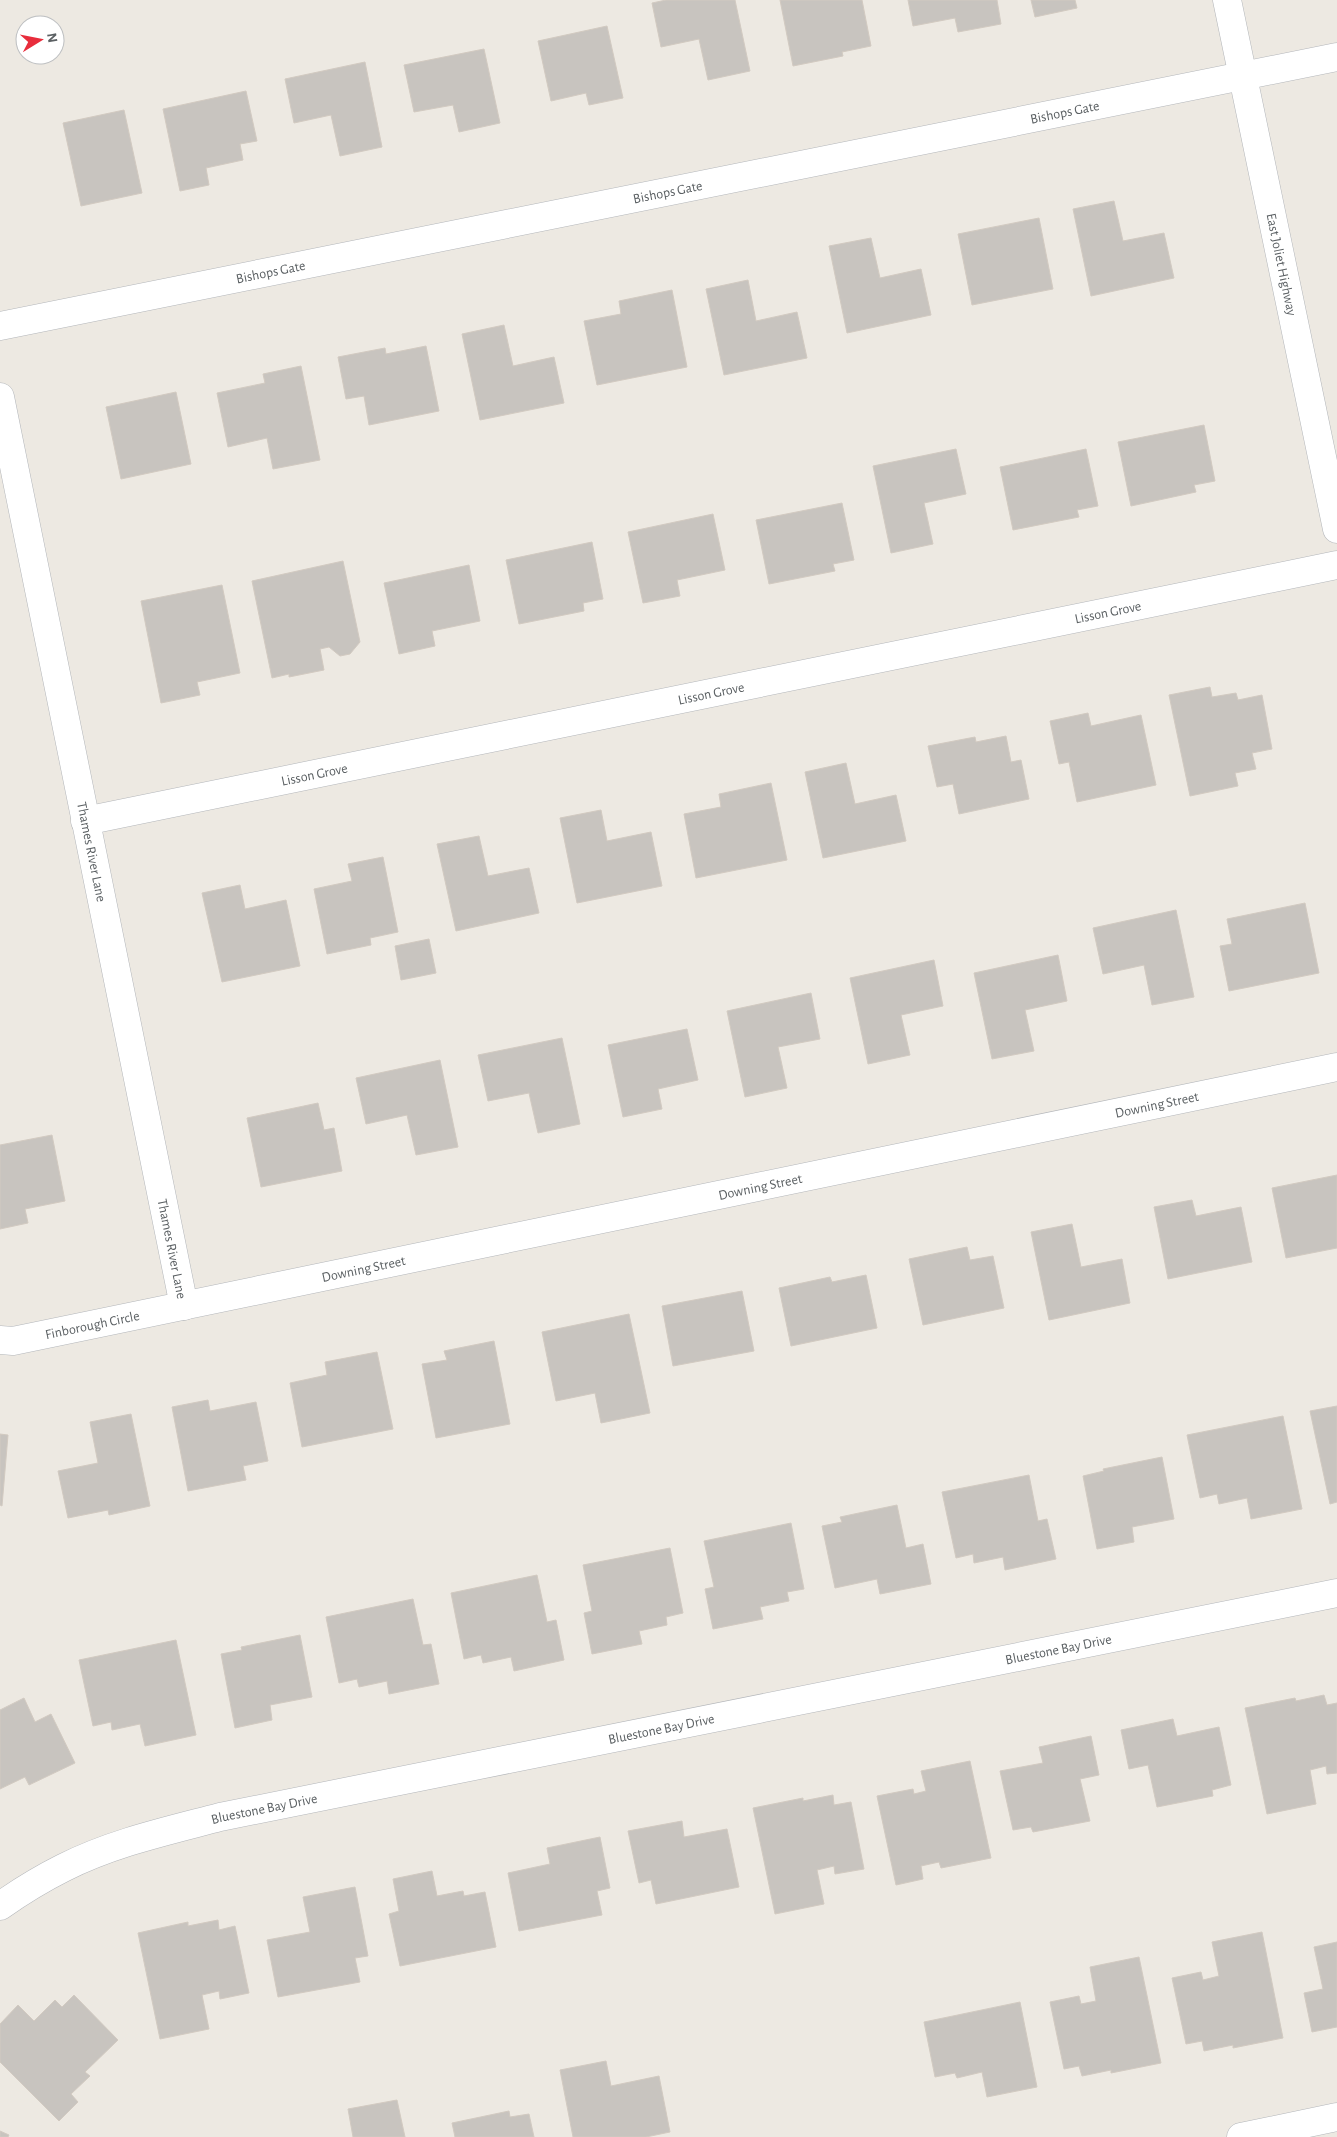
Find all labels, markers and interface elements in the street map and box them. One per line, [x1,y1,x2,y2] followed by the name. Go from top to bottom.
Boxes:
[15,15,65,65] north arrow
[44,32,60,44] text: N
[1029,99,1101,127] street label: Bishops Gate
[632,179,704,206] street label: Bishops Gate
[1264,212,1298,317] street label: East Joliet Highway
[235,259,307,286] street label: Bishops Gate
[1074,599,1142,626] street label: Lisson Grove
[677,680,746,708] street label: Lisson Grove
[280,761,349,789] street label: Lisson Grove
[74,801,108,903] street label: Thames River Lane
[1114,1090,1201,1121] street label: Downing Street
[717,1172,804,1203] street label: Downing Street
[154,1198,188,1300] street label: Thames River Lane
[321,1254,407,1285] street label: Downing Street
[44,1309,141,1342] street label: Finborough Circle
[1004,1632,1113,1667] street label: Bluestone Bay Drive
[607,1712,716,1747] street label: Bluestone Bay Drive
[210,1792,319,1827] street label: Bluestone Bay Drive

